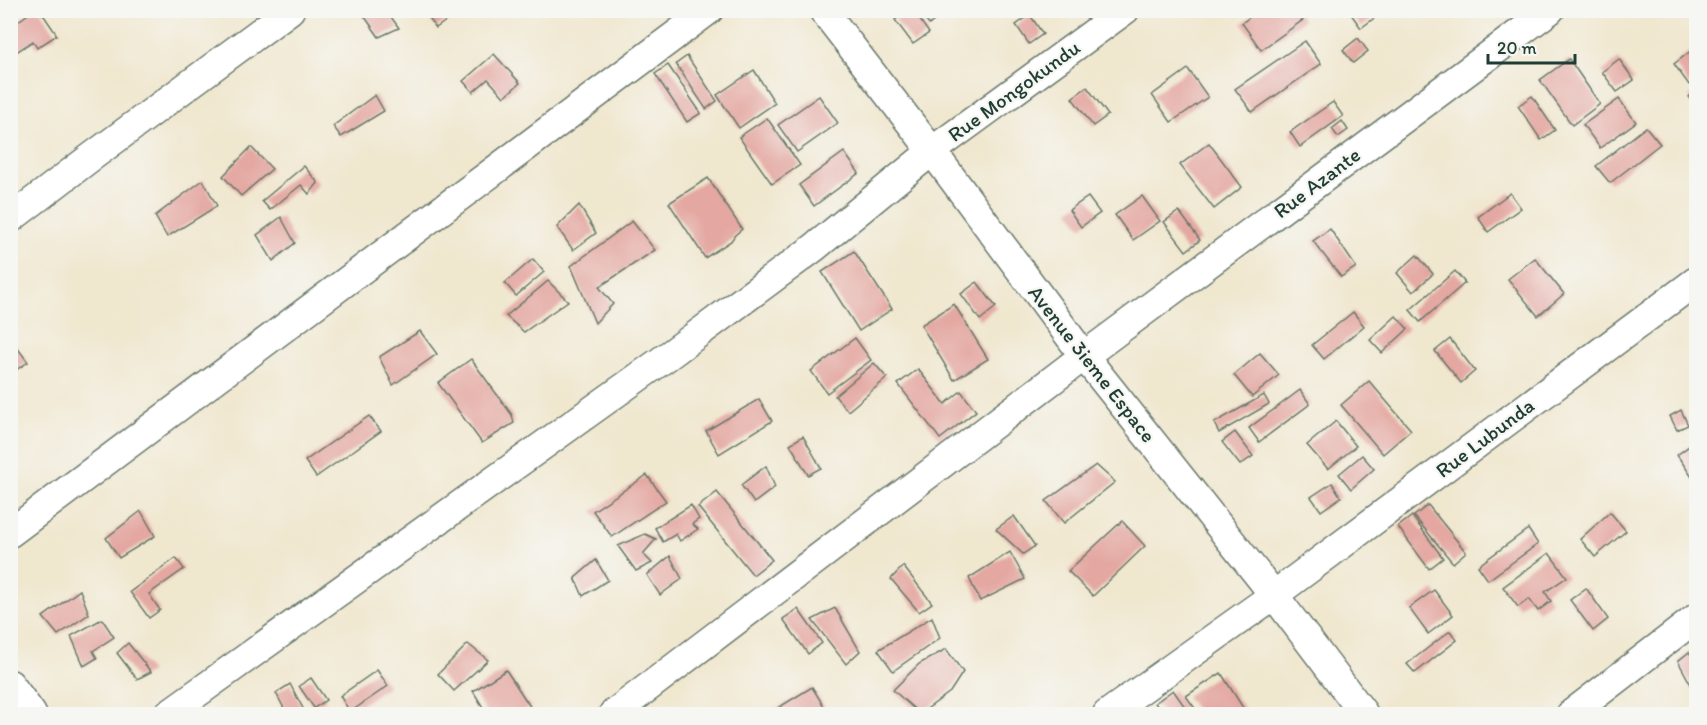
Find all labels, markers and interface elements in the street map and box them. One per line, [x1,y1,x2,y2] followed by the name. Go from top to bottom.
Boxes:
[1488,27,1575,65] scale bar
[943,34,1085,147] street label: Rue Mongokundu
[1497,37,1537,59] text: 20 m
[1268,142,1365,223] street label: Rue Azante
[1023,280,1162,447] street label: Avenue 3ieme Espace
[1431,392,1539,483] street label: Rue Lubunda

